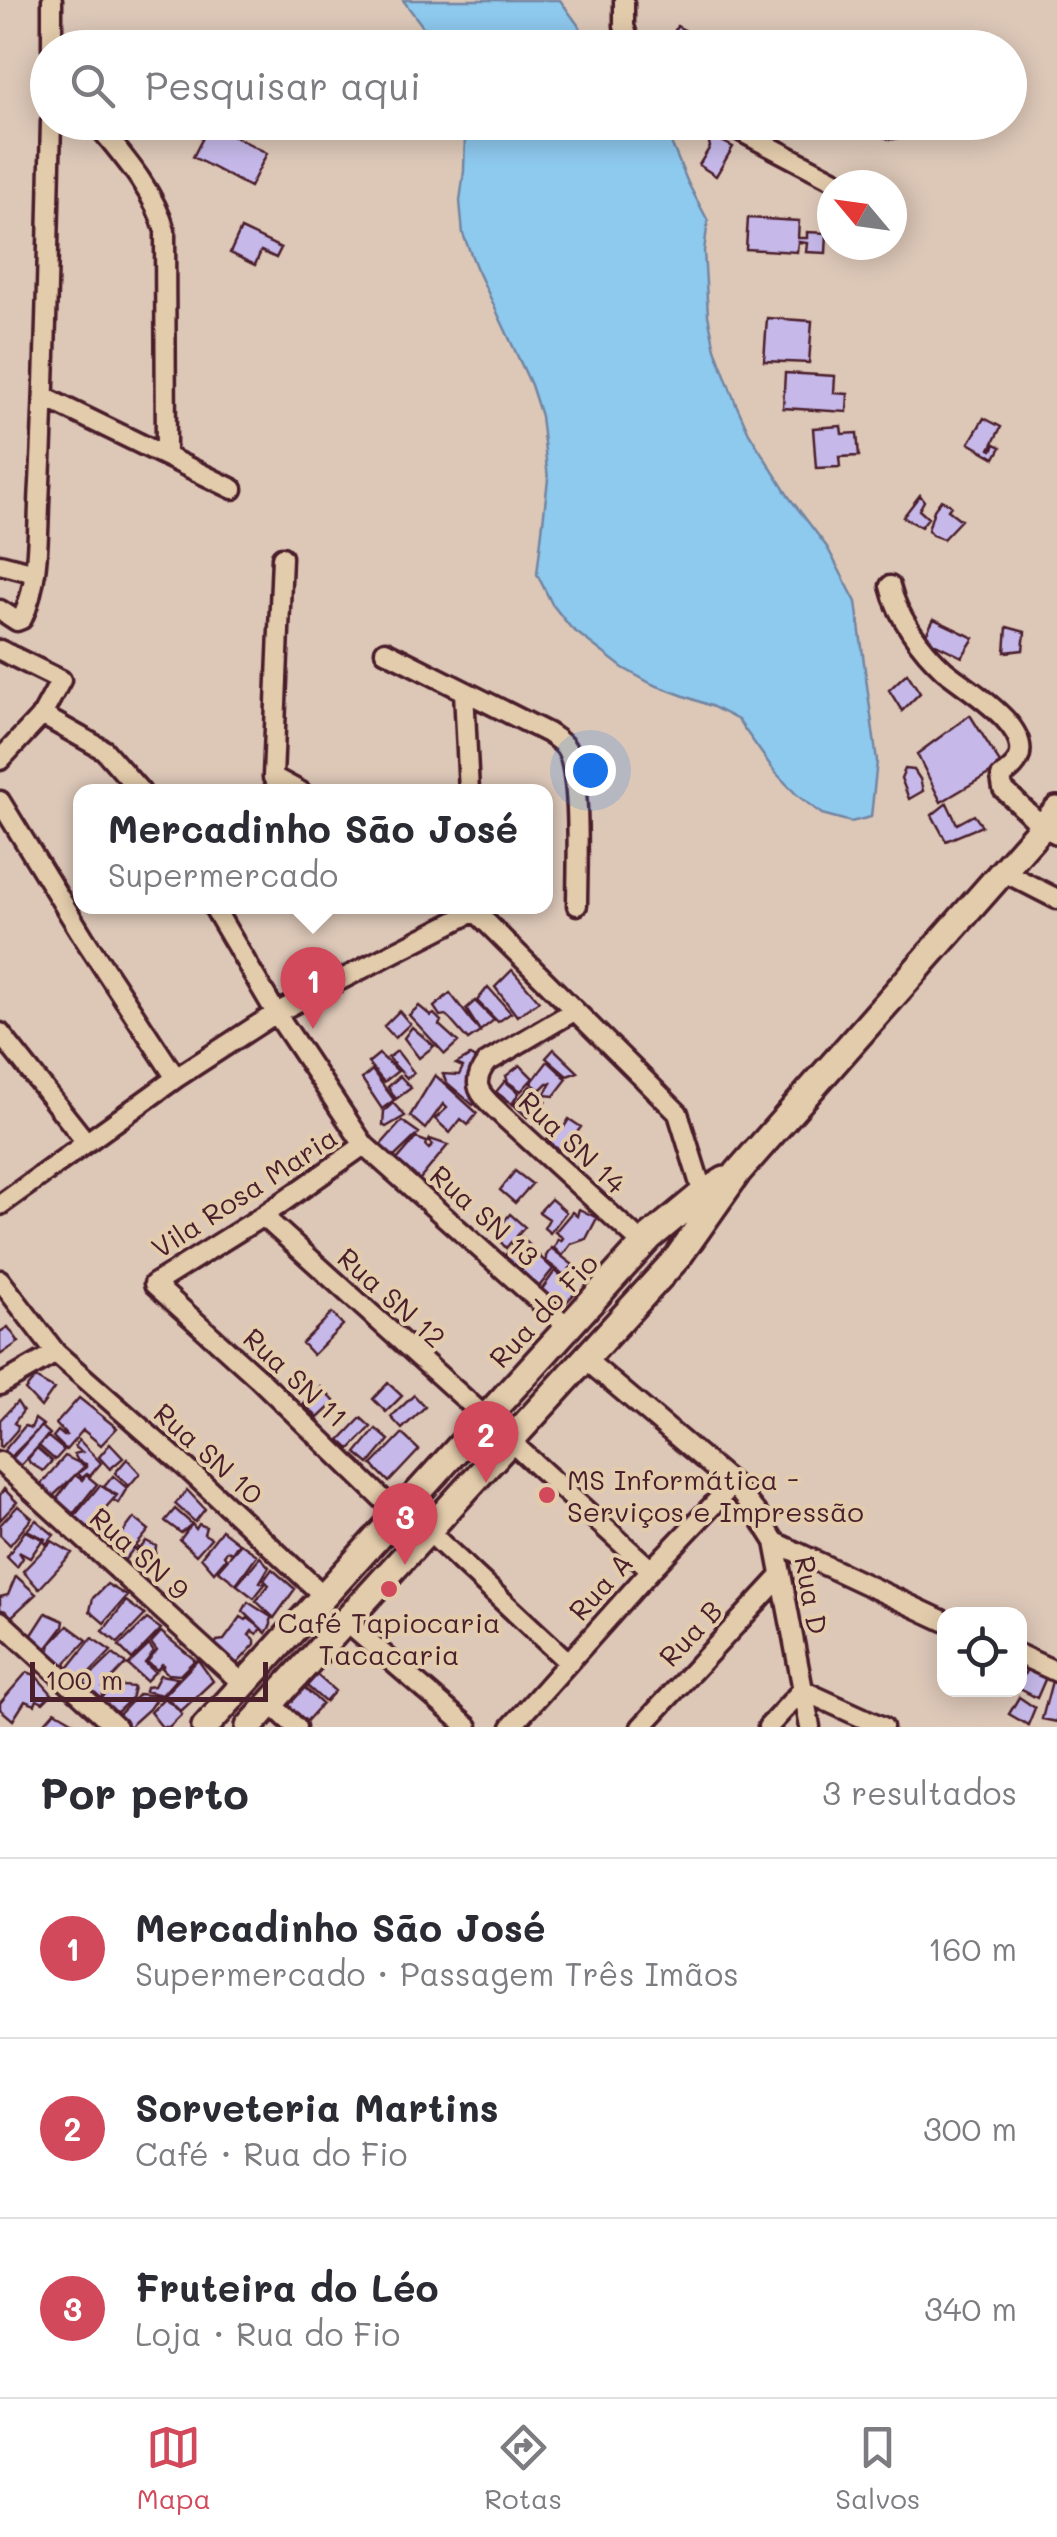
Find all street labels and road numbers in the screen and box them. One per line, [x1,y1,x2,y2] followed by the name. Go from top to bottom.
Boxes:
[512,1083,635,1201] street label: Rua SN 14
[144,1119,344,1265] street label: Vila Rosa Maria
[423,1157,547,1273] street label: Rua SN 13
[330,1239,454,1355] street label: Rua SN 12
[481,1245,605,1375] street label: Rua do Fio
[236,1319,356,1435] street label: Rua SN 11
[147,1395,271,1511] street label: Rua SN 10
[83,1499,197,1607] street label: Rua SN 9
[560,1545,640,1627] street label: Rua A
[787,1553,837,1637] street label: Rua D
[651,1593,729,1673] street label: Rua B

